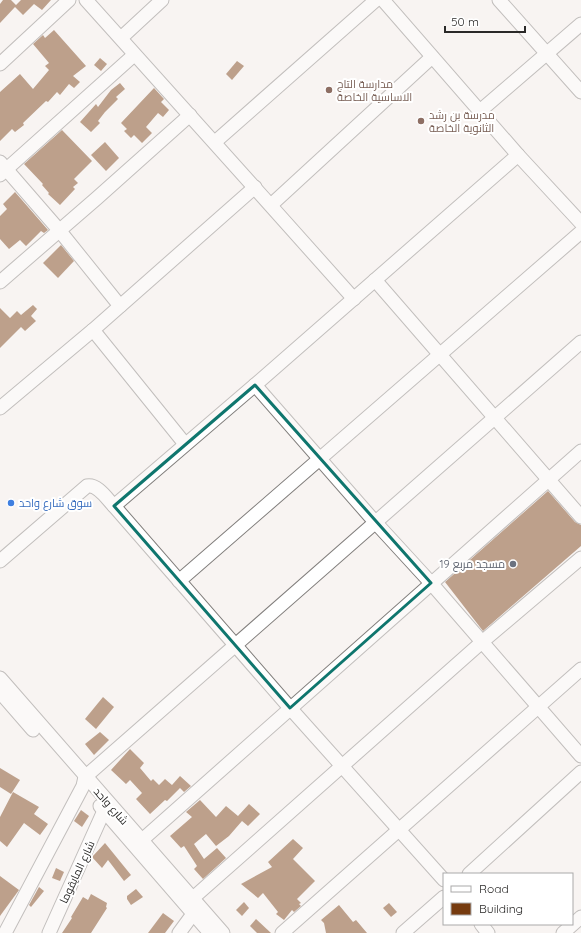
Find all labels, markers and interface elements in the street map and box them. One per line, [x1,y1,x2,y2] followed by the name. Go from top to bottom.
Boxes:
[445,8,525,34] scale bar
[451,14,479,29] text: 50 m
[337,77,412,104] place label: مدارسة التاج الاساسية الخاصة
[324,85,334,95] marker: مدارسة التاج الاساسية الخاصة
[429,108,495,135] place label: مدرسة بن رشد الثانوية الخاصة
[416,116,426,126] marker: مدرسة بن رشد الثانوية الخاصة
[19,496,92,511] place label: سوق شارع واحد
[6,498,16,508] marker: سوق شارع واحد
[439,557,505,572] place label: مسجد مربع 19
[508,559,518,569] marker: مسجد مربع 19
[90,784,131,828] street label: شارع واحد
[56,838,99,906] street label: شارع المايقوما
[443,873,573,925] legend
[479,881,509,896] text: Road
[479,901,523,916] text: Building

